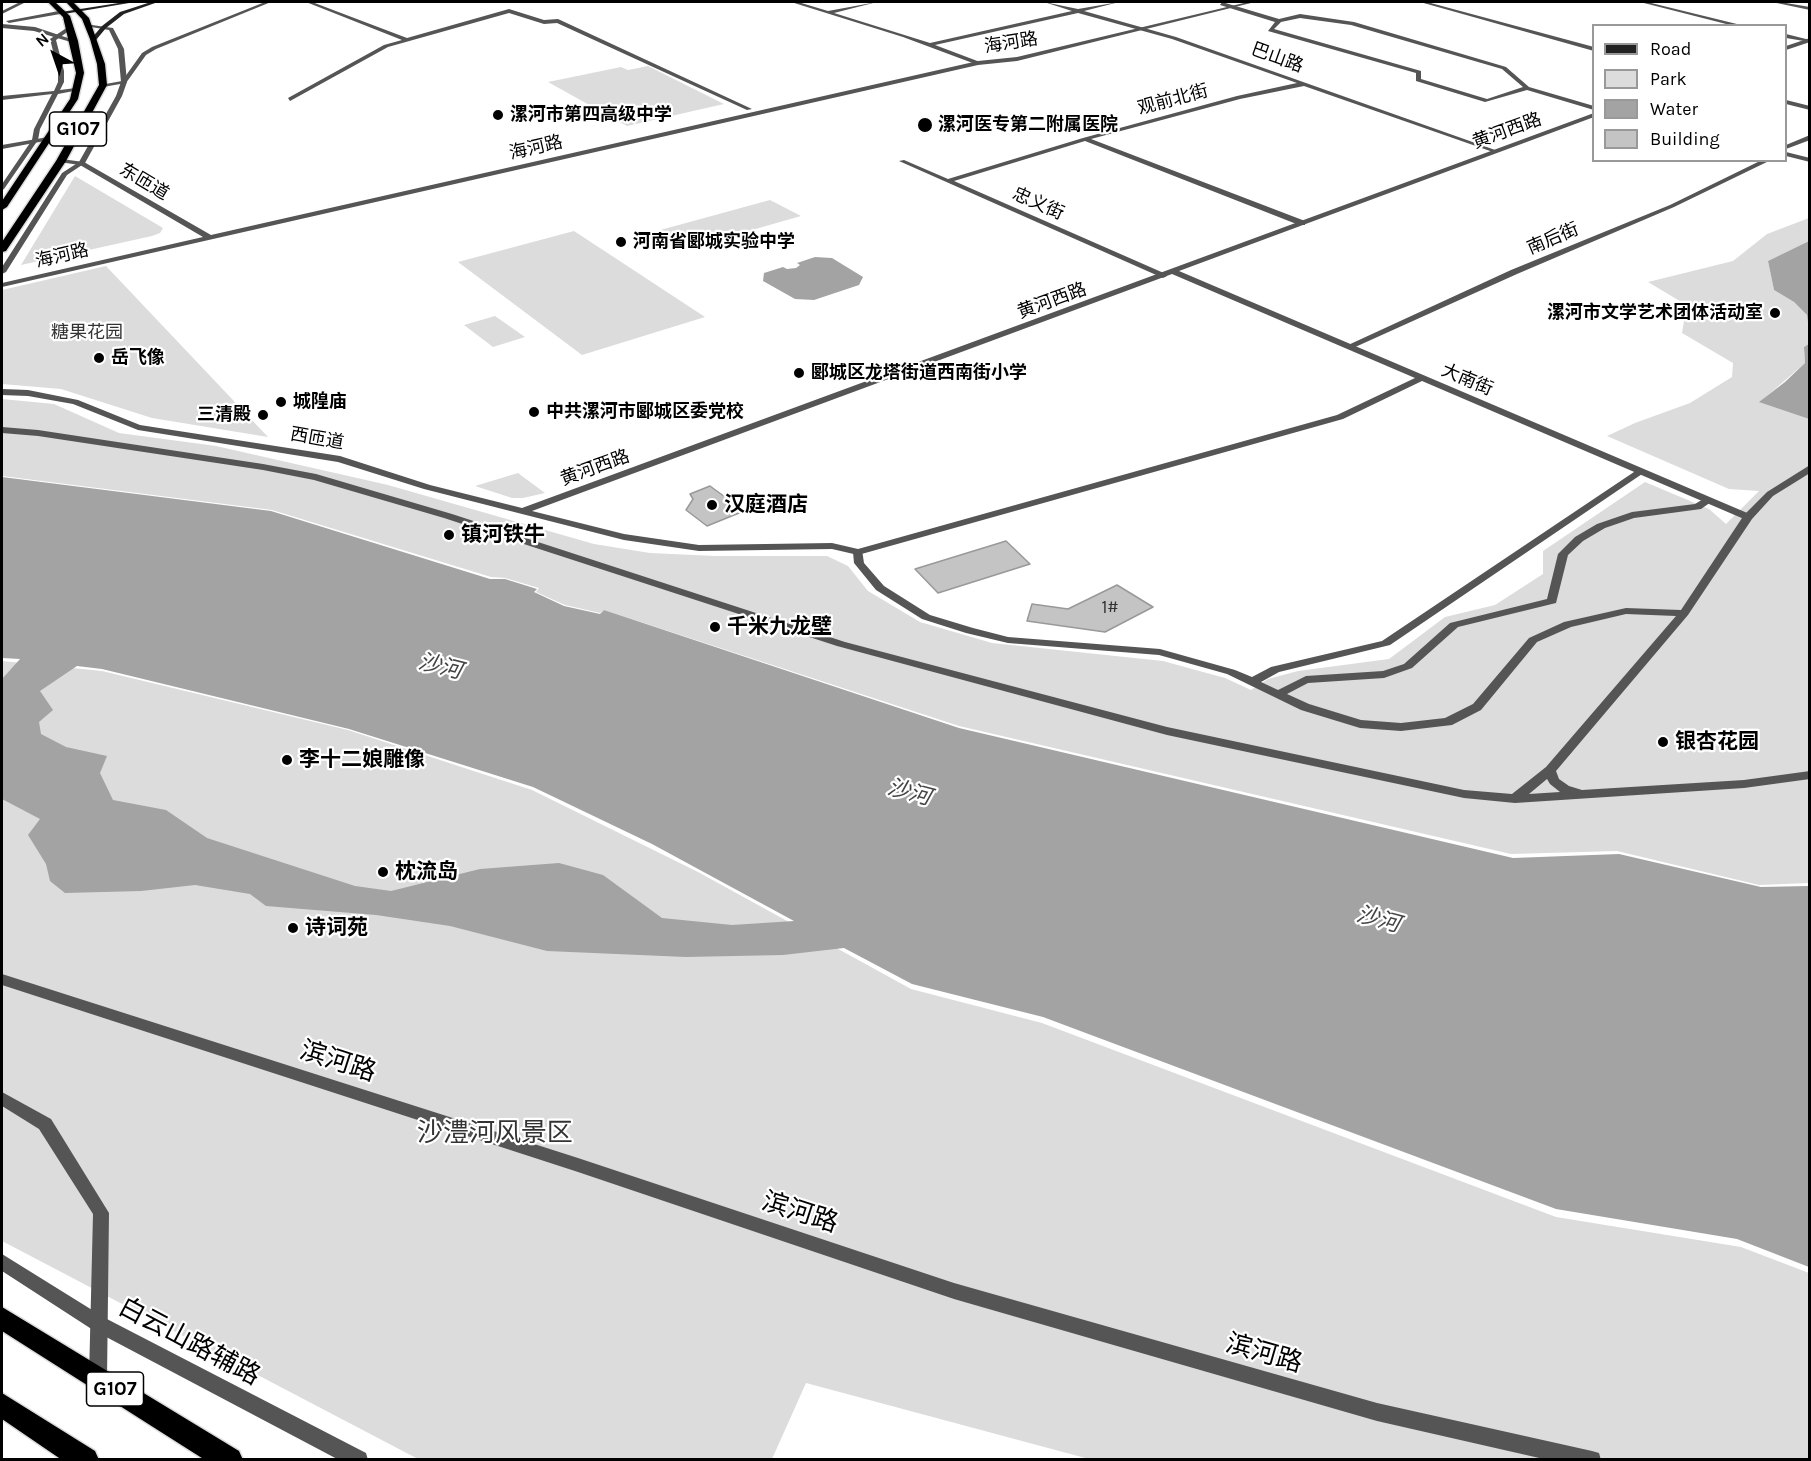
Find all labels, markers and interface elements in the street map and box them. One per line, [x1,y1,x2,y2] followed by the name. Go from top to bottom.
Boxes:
[24,24,84,84] north arrow
[1592,24,1787,162] legend
[983,28,1039,58] street label: 海河路
[32,29,53,51] text: N
[1650,38,1691,60] text: Road
[1248,39,1306,77] street label: 巴山路
[1650,68,1687,90] text: Park
[1135,80,1211,120] street label: 观前北街
[1650,98,1698,120] text: Water
[510,104,672,126] place label: 漯河市第四高级中学
[491,108,505,122] marker: 漯河市第四高级中学
[1469,109,1545,153] street label: 黄河西路
[50,112,106,146] road number: G107
[938,114,1118,136] place label: 漯河医专第二附属医院
[916,116,934,134] marker: 漯河医专第二附属医院
[1650,128,1720,150] text: Building
[507,131,565,165] street label: 海河路
[115,159,173,205] street label: 东匝道
[1009,183,1067,225] street label: 忠义街
[1524,219,1582,259] street label: 南后街
[633,231,795,253] place label: 河南省郾城实验中学
[614,235,628,249] marker: 河南省郾城实验中学
[33,239,91,273] street label: 海河路
[1014,279,1090,323] street label: 黄河西路
[1547,302,1763,324] place label: 漯河市文学艺术团体活动室
[1768,306,1782,320] marker: 漯河市文学艺术团体活动室
[51,322,123,344] park label: 糖果花园
[111,347,165,369] place label: 岳飞像
[92,351,106,365] marker: 岳飞像
[1438,360,1496,400] street label: 大南街
[811,362,1027,384] place label: 郾城区龙塔街道西南街小学
[792,366,806,380] marker: 郾城区龙塔街道西南街小学
[293,391,347,413] place label: 城隍庙
[274,395,288,409] marker: 城隍庙
[546,401,744,423] place label: 中共漯河市郾城区委党校
[197,404,251,426] place label: 三清殿
[527,405,541,419] marker: 中共漯河市郾城区委党校
[256,408,270,422] marker: 三清殿
[289,424,345,454] street label: 西匝道
[557,446,633,490] street label: 黄河西路
[724,492,808,518] place label: 汉庭酒店
[705,498,719,512] marker: 汉庭酒店
[461,522,545,548] place label: 镇河铁牛
[442,528,456,542] marker: 镇河铁牛
[1101,597,1119,619] house number: 1#
[727,614,832,640] place label: 千米九龙壁
[708,620,722,634] marker: 千米九龙壁
[415,649,465,685] water label: 沙河
[1675,729,1759,755] place label: 银杏花园
[1656,735,1670,749] marker: 银杏花园
[299,747,425,773] place label: 李十二娘雕像
[280,753,294,767] marker: 李十二娘雕像
[884,775,934,811] water label: 沙河
[395,859,458,885] place label: 枕流岛
[376,865,390,879] marker: 枕流岛
[1353,902,1403,938] water label: 沙河
[305,915,368,941] place label: 诗词苑
[286,921,300,935] marker: 诗词苑
[296,1035,380,1089] street label: 滨河路
[417,1118,573,1150] park label: 沙澧河风景区
[758,1186,842,1240] street label: 滨河路
[113,1292,265,1392] street label: 白云山路辅路
[1222,1328,1306,1380] street label: 滨河路
[86,1372,144,1406] road number: G107

